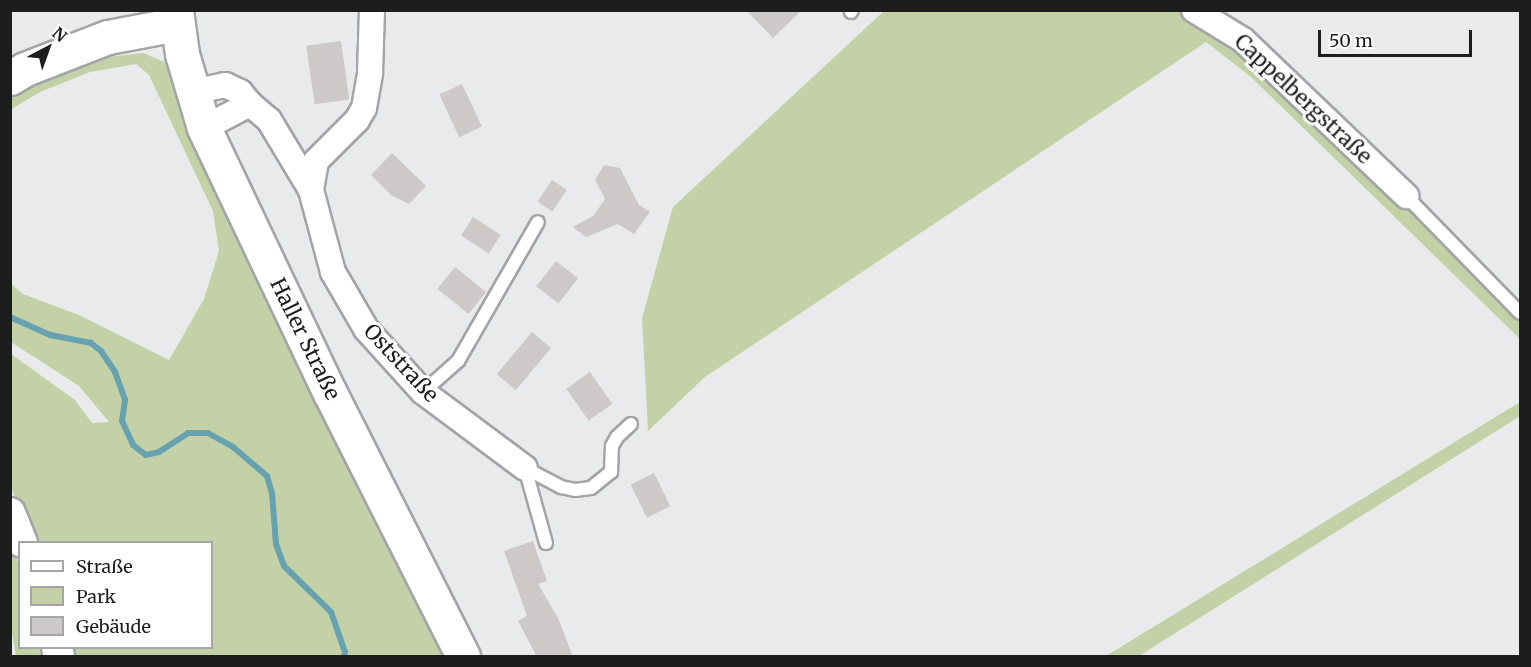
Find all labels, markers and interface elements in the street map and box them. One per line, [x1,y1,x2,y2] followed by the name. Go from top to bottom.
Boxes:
[18,18,78,78] north arrow
[1321,18,1476,56] scale bar
[48,23,71,46] text: N
[1229,29,1377,169] street label: Cappelbergstraße
[1329,29,1373,52] text: 50 m
[265,274,345,404] street label: Haller Straße
[358,319,444,407] street label: Oststraße
[18,541,213,649] legend
[76,555,133,578] text: Straße
[76,585,116,608] text: Park
[76,615,151,638] text: Gebäude

